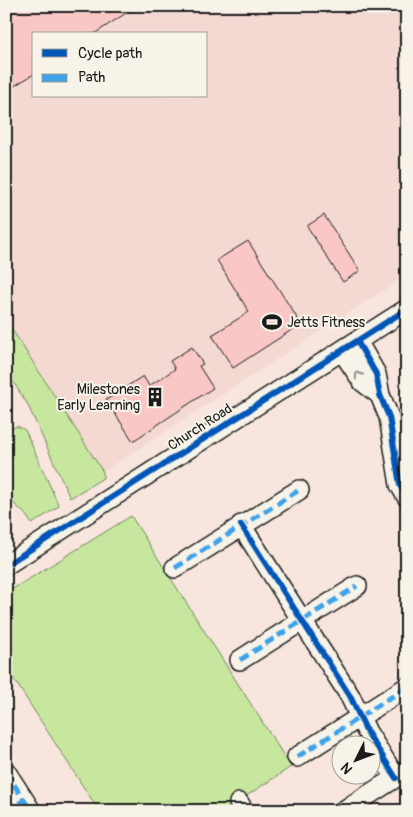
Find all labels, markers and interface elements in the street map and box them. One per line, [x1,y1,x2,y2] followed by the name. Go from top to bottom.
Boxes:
[32,32,208,98] legend
[78,44,142,63] text: Cycle path
[78,68,105,87] text: Path
[261,311,283,333] sports icon: Jetts Fitness
[287,314,366,331] place label: Jetts Fitness
[355,372,365,381] one-way arrow
[57,381,141,414] place label: Milestones Early Learning
[144,386,166,408] building icon: Milestones Early Learning
[165,400,235,454] street label: Church Road
[330,734,380,784] north arrow
[337,759,356,778] text: N

